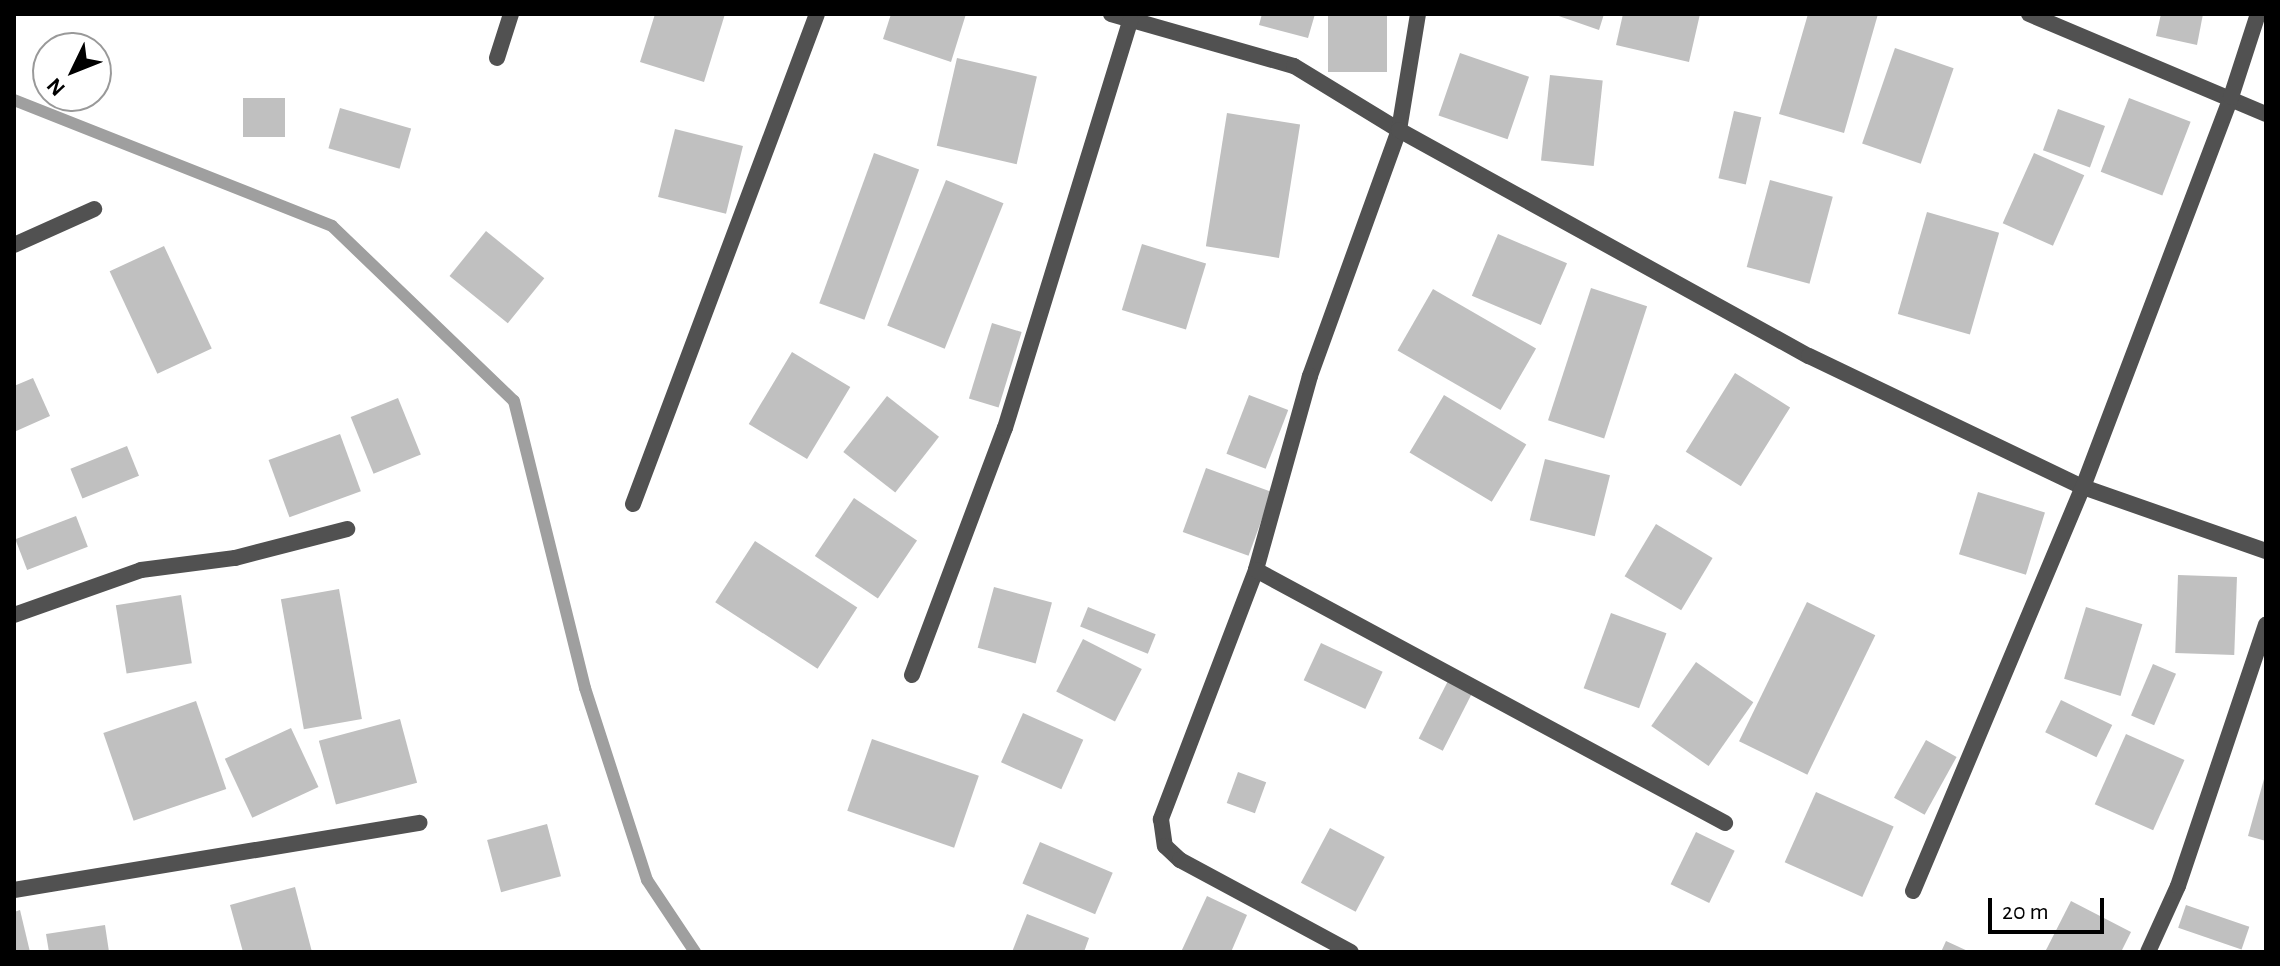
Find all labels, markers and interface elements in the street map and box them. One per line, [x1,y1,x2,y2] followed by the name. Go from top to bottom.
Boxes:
[32,32,112,112] north arrow
[43,74,69,100] text: N
[1992,882,2108,932] scale bar
[2002,900,2049,924] text: 20 m

